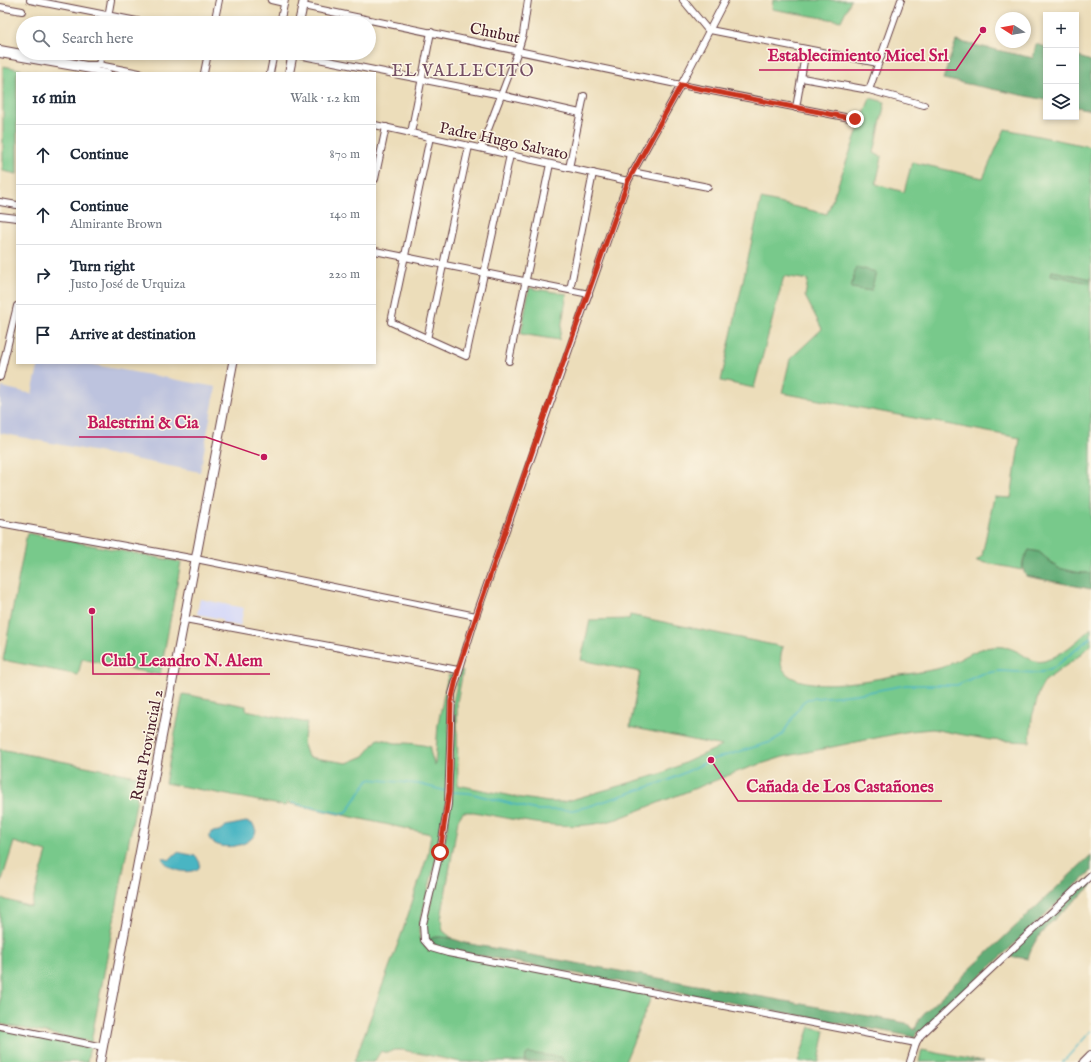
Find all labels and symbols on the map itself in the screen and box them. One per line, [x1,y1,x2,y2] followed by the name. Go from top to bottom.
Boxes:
[995,12,1031,48] north arrow
[468,19,522,49] street label: Chubut
[759,41,956,70] callout: Establecimiento Micel Srl
[768,46,949,67] text: Establecimiento Micel Srl
[391,61,535,82] district label: EL VALLECITO
[846,110,864,128] route end
[437,119,570,165] street label: Padre Hugo Salvato
[79,408,206,437] callout: Balestrini & Cia
[87,413,199,434] text: Balestrini & Cia
[93,645,270,674] callout: Club Leandro N. Alem
[101,651,263,672] text: Club Leandro N. Alem
[127,688,169,803] street label: Ruta Provincial 2
[738,772,942,801] callout: Cañada de Los Castañones
[746,777,934,798] text: Cañada de Los Castañones
[431,843,449,861] route start

